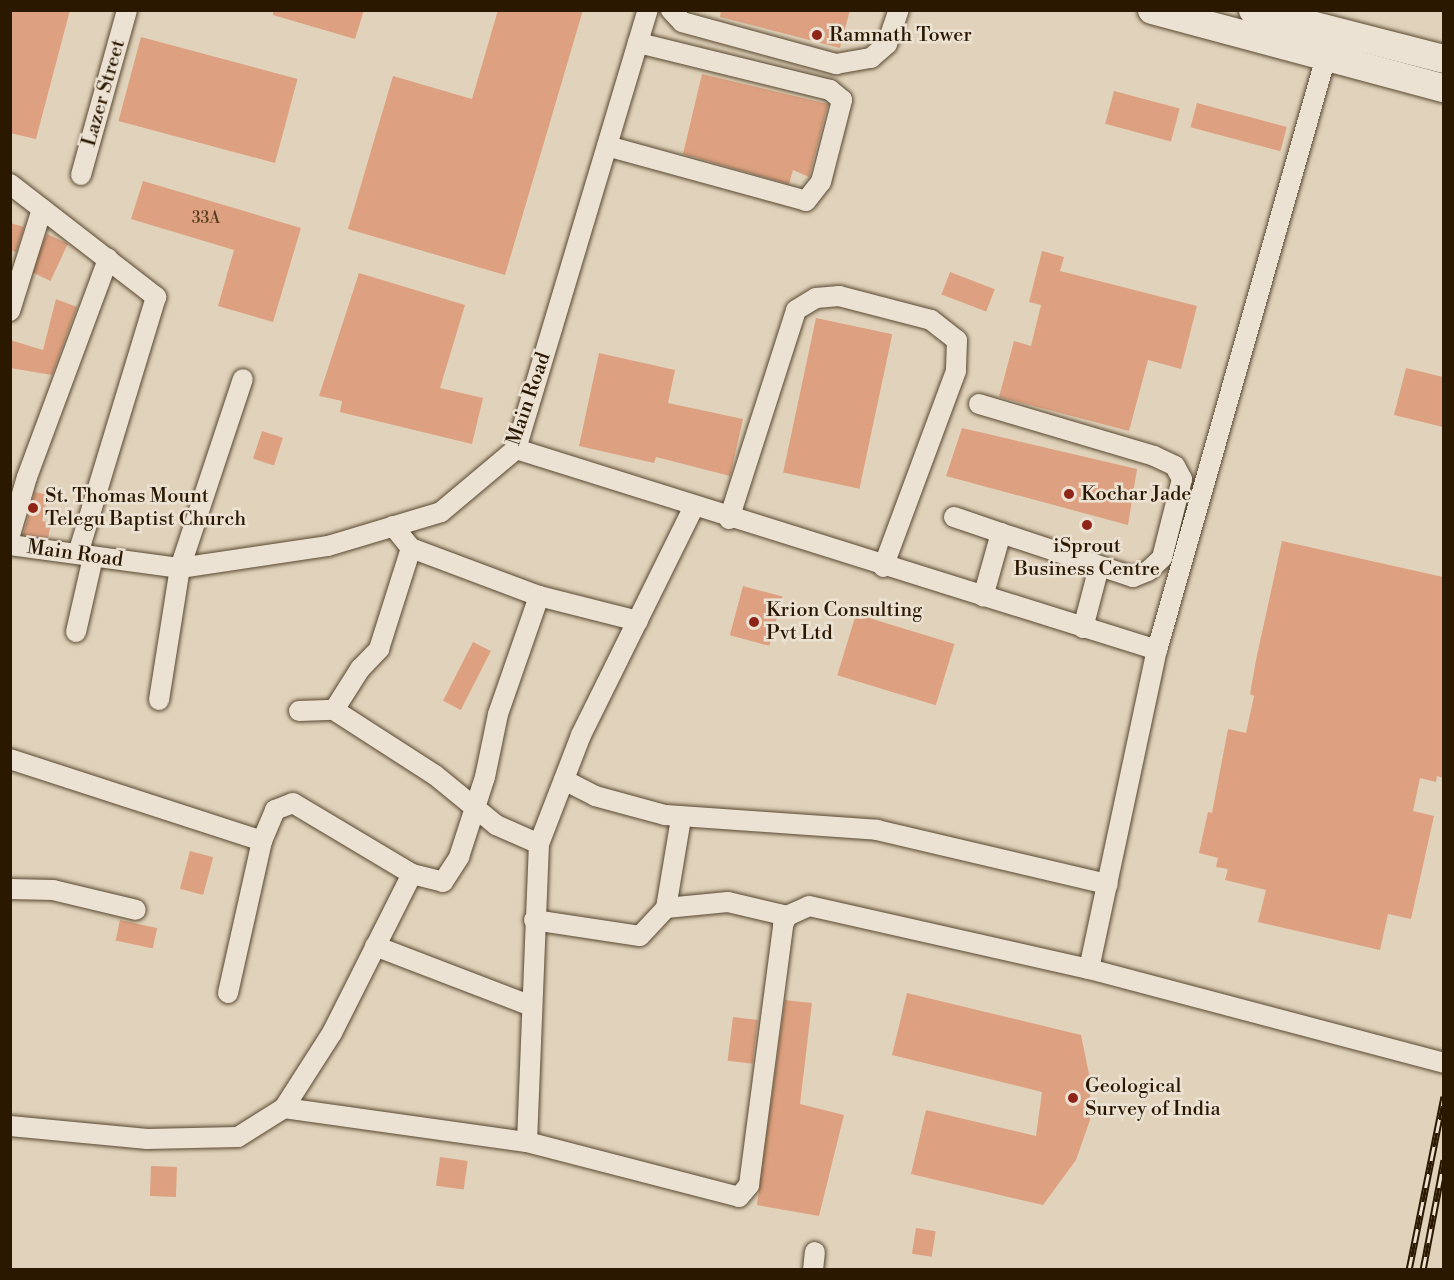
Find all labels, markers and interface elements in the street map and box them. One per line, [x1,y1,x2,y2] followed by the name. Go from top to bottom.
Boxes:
[829,23,972,47] place label: Ramnath Tower
[810,28,824,42] marker: Ramnath Tower
[77,37,131,149] street label: Lazer Street
[192,208,220,228] house number: 33A
[502,349,556,449] street label: Main Road
[1081,482,1191,506] place label: Kochar Jade
[45,484,246,531] place label: St. Thomas Mount Telegu Baptist Church
[1062,487,1076,501] marker: Kochar Jade
[26,501,40,515] marker: St. Thomas Mount Telegu Baptist Church
[1080,518,1094,532] marker: iSprout Business Centre
[1014,534,1160,581] place label: iSprout Business Centre
[25,535,125,573] street label: Main Road
[766,598,922,645] place label: Krion Consulting Pvt Ltd
[747,615,761,629] marker: Krion Consulting Pvt Ltd
[1085,1074,1221,1121] place label: Geological Survey of India
[1066,1091,1080,1105] marker: Geological Survey of India

